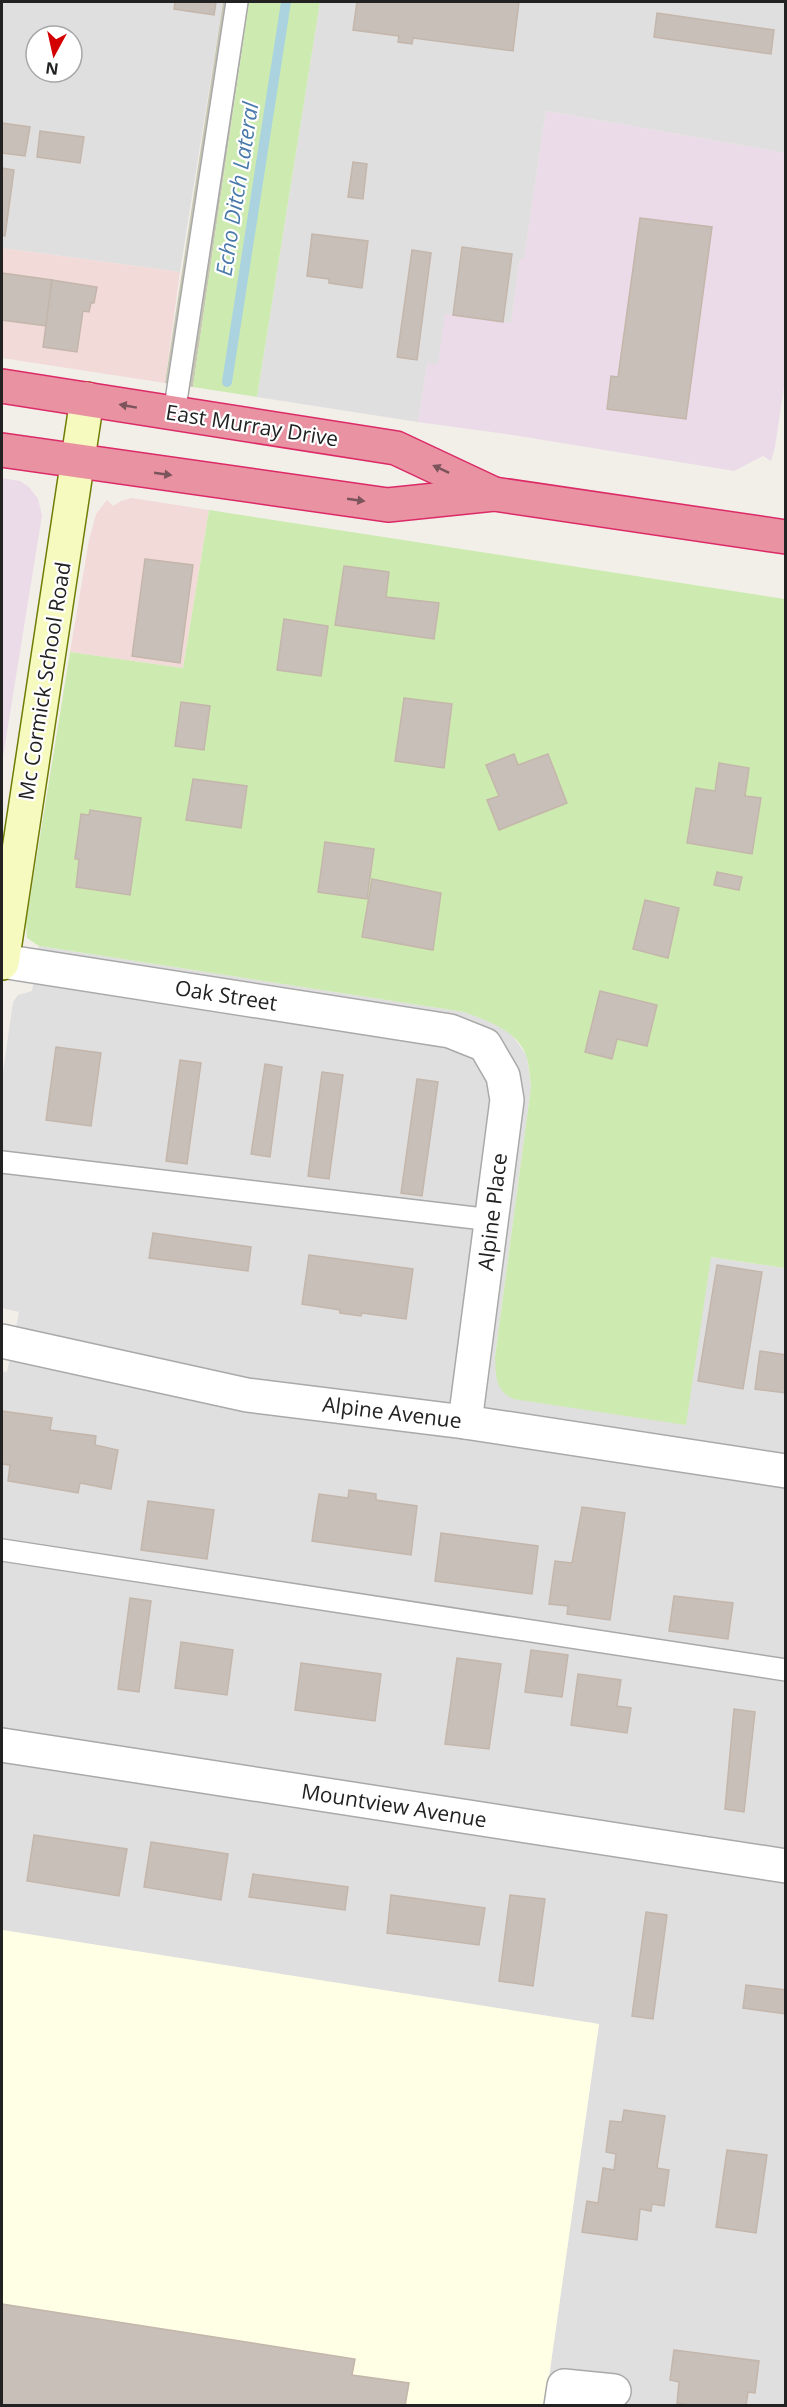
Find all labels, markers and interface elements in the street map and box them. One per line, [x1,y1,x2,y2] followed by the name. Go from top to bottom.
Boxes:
[24,24,84,84] north arrow
[44,57,60,81] text: N
[207,99,265,278] water label: Echo Ditch Lateral
[164,398,340,452] street label: East Murray Drive
[118,401,137,410] one-way arrow
[432,464,450,474] one-way arrow
[154,469,173,478] one-way arrow
[347,496,366,505] one-way arrow
[11,560,77,802] street label: Mc Cormick School Road
[173,973,279,1017] street label: Oak Street
[471,1151,513,1272] street label: Alpine Place
[321,1390,463,1434] street label: Alpine Avenue
[300,1777,489,1833] street label: Mountview Avenue

